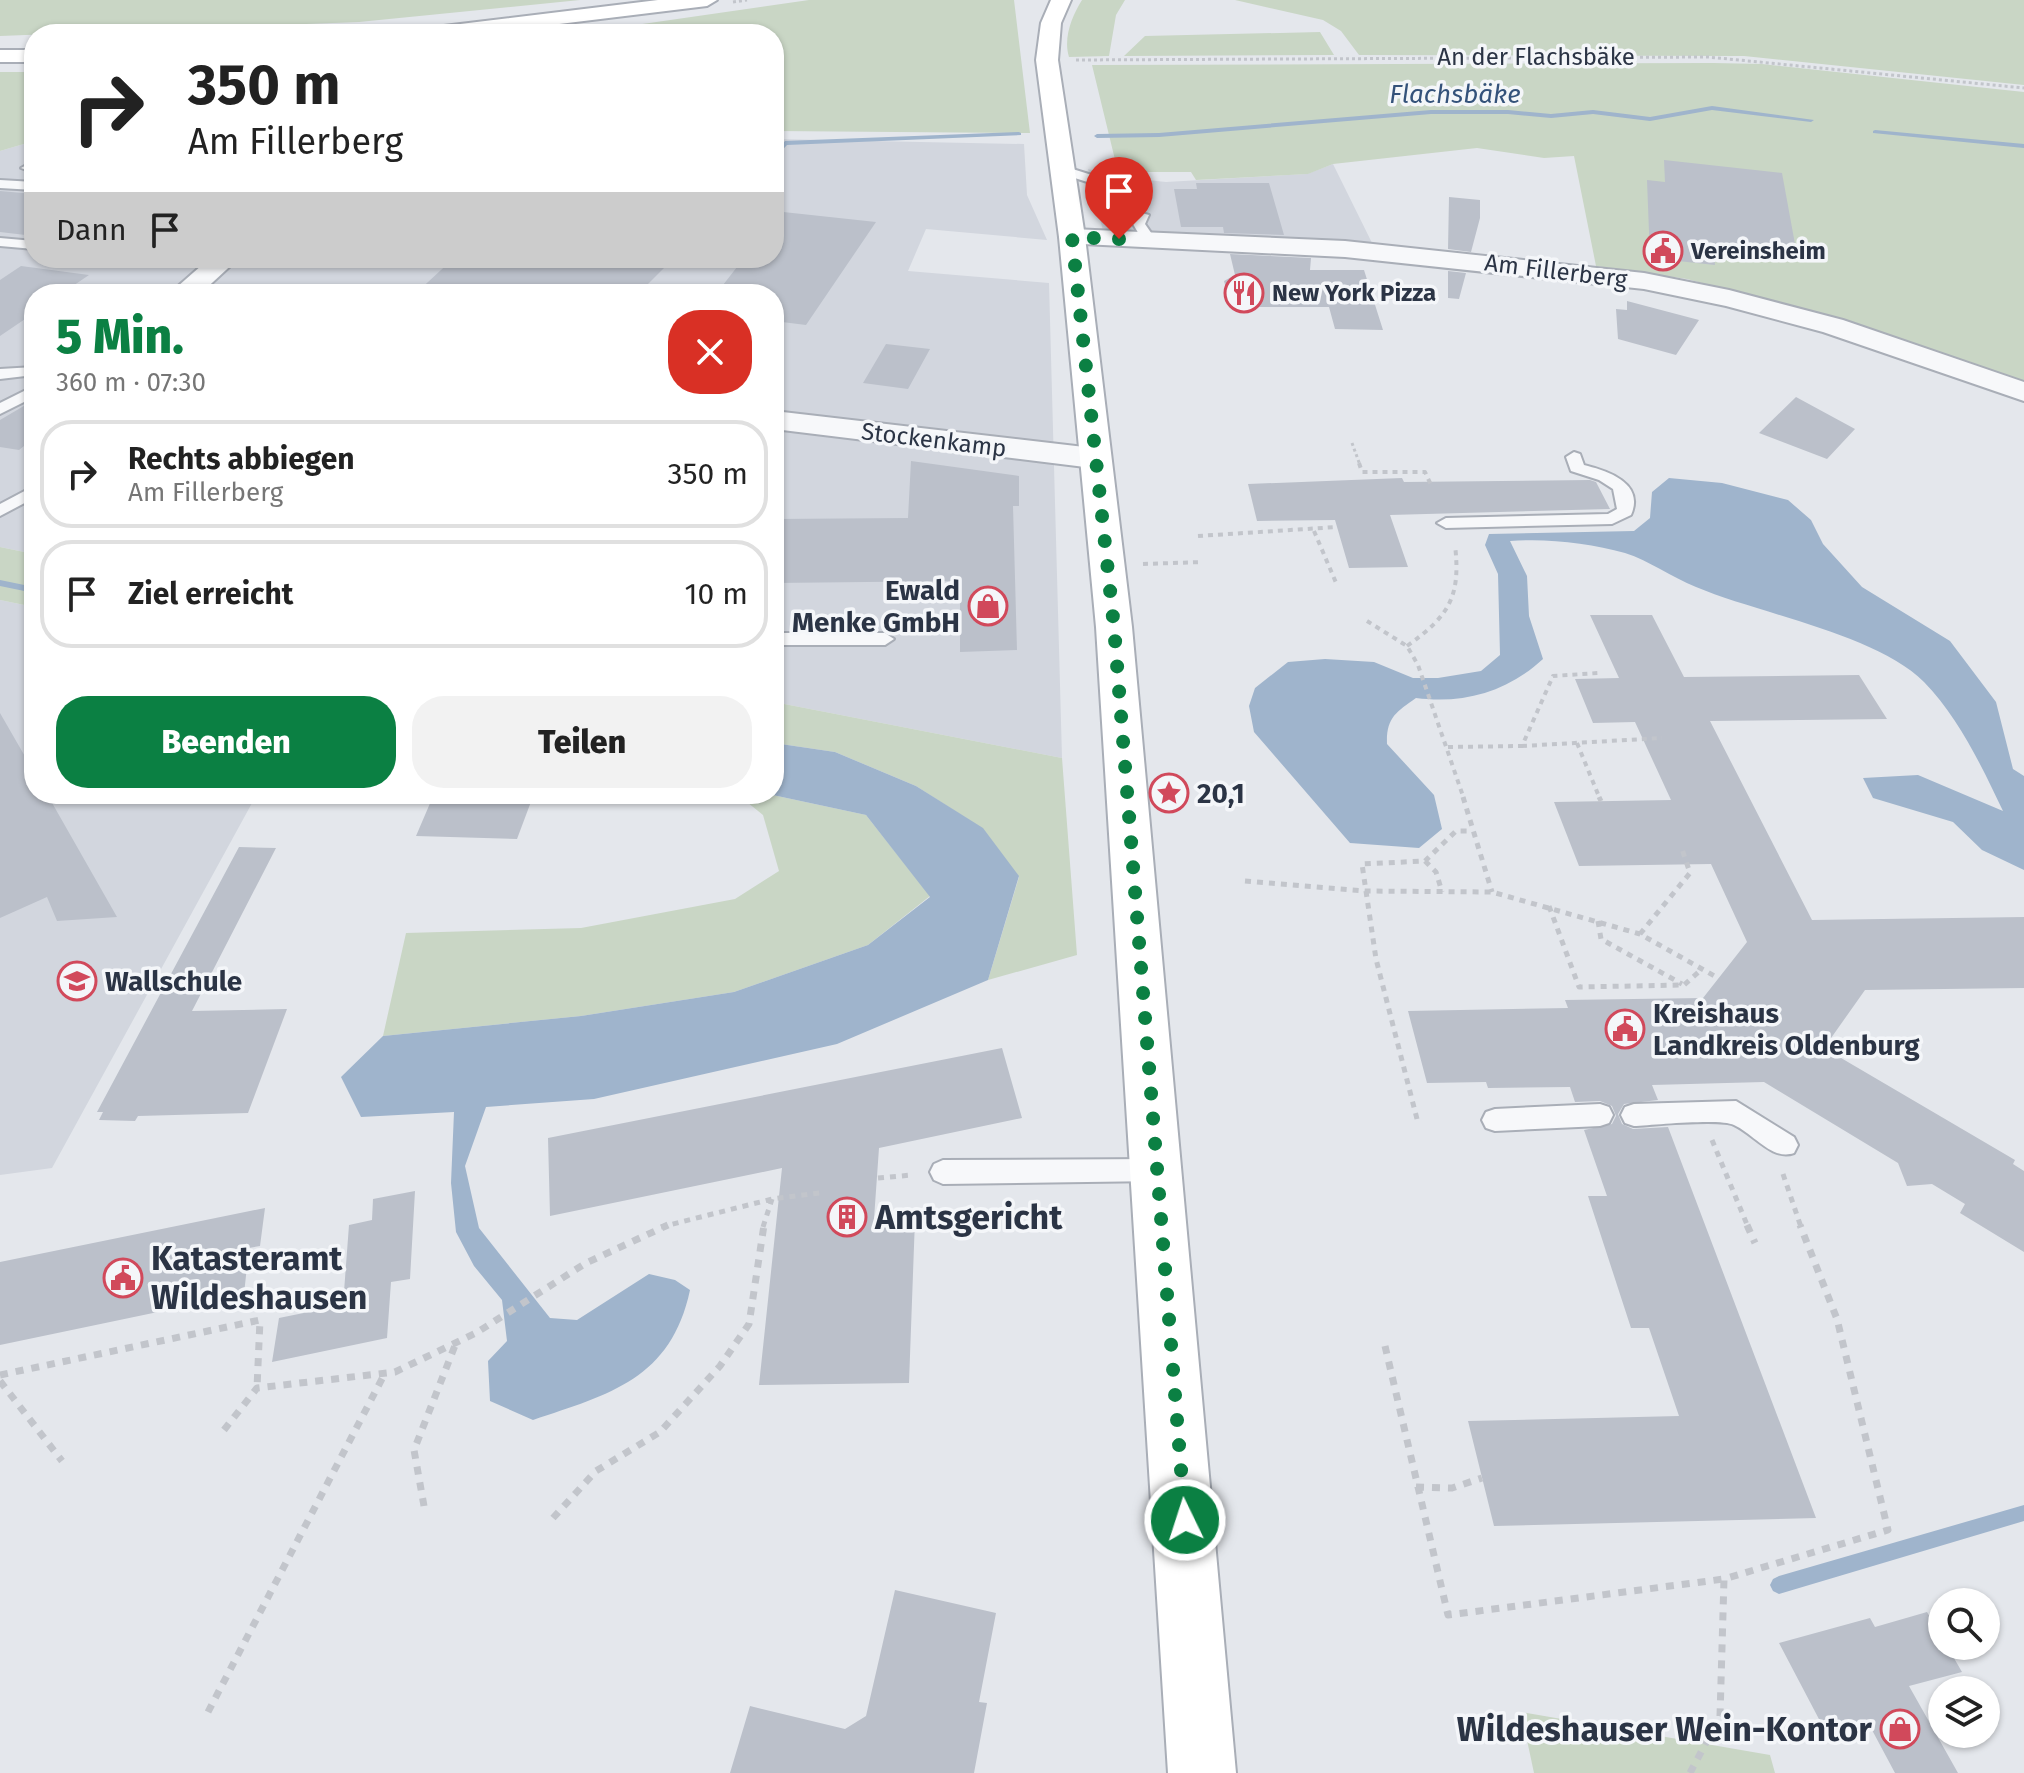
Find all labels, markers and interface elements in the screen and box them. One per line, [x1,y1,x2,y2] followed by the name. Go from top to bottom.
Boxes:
[1437,43,1635,71] street label: An der Flachsbäke
[188,52,341,119] text: 350 m
[56,56,160,160] icon: right
[1389,79,1521,110] water label: Flachsbäke
[188,120,403,164] text: Am Fillerberg
[1085,157,1153,239] pin
[1097,169,1141,213] icon: arrive
[143,208,187,252] icon: arrive
[56,212,127,248] text: Dann
[1642,230,1684,272] public building icon: Vereinsheim
[1690,237,1826,265] place label: Vereinsheim
[1483,248,1629,294] street label: Am Fillerberg
[1223,272,1265,314] restaurant icon: New York Pizza
[1272,279,1436,307] place label: New York Pizza
[56,308,184,366] text: 5 Min.
[668,310,752,394] button: close
[56,367,206,398] text: 360 m · 07:30
[860,417,1008,463] street label: Stockenkamp
[128,441,355,477] text: Rechts abbiegen
[60,452,104,496] icon: right
[668,456,748,492] text: 350 m
[128,477,283,508] text: Am Fillerberg
[60,572,104,616] icon: arrive
[792,574,960,639] place label: Ewald Menke GmbH
[128,576,293,612] text: Ziel erreicht
[685,576,748,612] text: 10 m
[967,585,1009,627] shop icon: Ewald Menke GmbH
[56,696,396,788] button: Beenden
[412,696,752,788] button: Teilen
[1148,772,1190,814] place icon: 20,1
[1197,777,1245,810] place label: 20,1
[56,960,98,1002] school or university icon: Wallschule
[105,965,242,998] place label: Wallschule
[1653,997,1920,1062] place label: Kreishaus Landkreis Oldenburg
[1604,1008,1646,1050] public building icon: Kreishaus Landkreis Oldenburg
[826,1196,868,1238] building icon: Amtsgericht
[874,1197,1063,1238] place label: Amtsgericht
[151,1238,367,1318] place label: Katasteramt Wildeshausen
[102,1257,144,1299] public building icon: Katasteramt Wildeshausen
[1143,1478,1227,1562] position arrow
[1928,1588,2000,1748] map controls
[1928,1588,2000,1660] button: search
[1928,1676,2000,1748] button: layers
[1879,1708,1921,1750] shop icon: Wildeshauser Wein-Kontor
[1457,1709,1872,1750] place label: Wildeshauser Wein-Kontor

